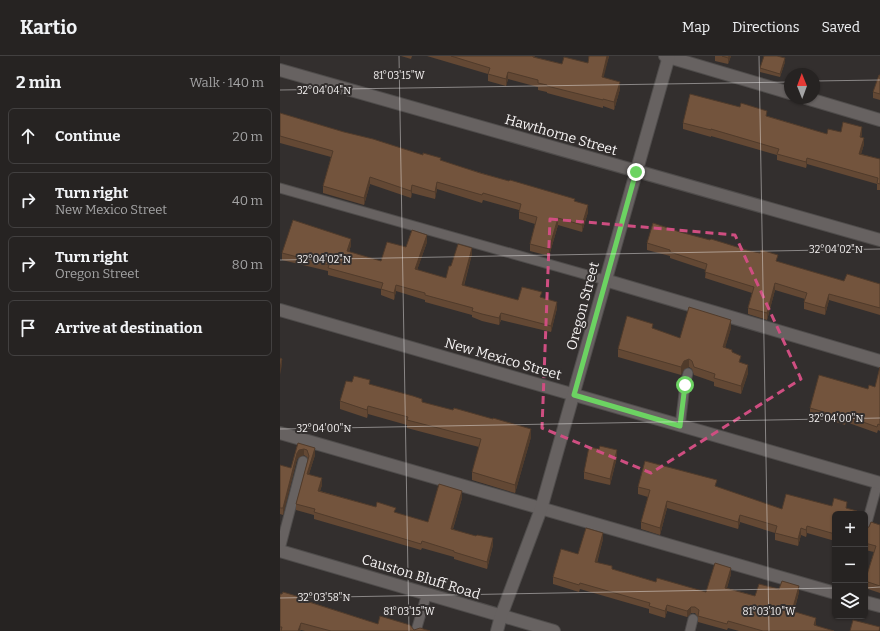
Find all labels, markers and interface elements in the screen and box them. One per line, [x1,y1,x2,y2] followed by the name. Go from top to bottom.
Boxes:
[20,16,77,39] text: Kartio
[682,19,710,36] text: Map
[732,19,800,36] text: Directions
[822,19,860,36] text: Saved
[784,68,820,104] north arrow
[373,70,426,82] text: 81°03'15"W
[16,72,61,93] text: 2 min
[189,75,264,90] text: Walk · 140 m
[297,85,351,97] text: 32°04'04"N
[503,111,619,159] street label: Hawthorne Street
[17,125,39,147] icon: ahead
[55,127,121,145] text: Continue
[233,129,263,144] text: 20 m
[627,163,645,181] route end
[55,184,128,202] text: Turn right
[17,189,39,211] icon: right
[232,193,263,208] text: 40 m
[55,202,167,217] text: New Mexico Street
[809,244,863,256] text: 32°04'02"N
[55,248,128,266] text: Turn right
[17,253,39,275] icon: right
[297,254,351,266] text: 32°04'02"N
[232,257,263,272] text: 80 m
[563,260,603,352] street label: Oregon Street
[55,266,139,281] text: Oregon Street
[17,317,39,339] icon: arrive
[55,319,202,337] text: Arrive at destination
[443,334,563,384] street label: New Mexico Street
[676,376,694,394] route start
[809,413,863,425] text: 32°04'00"N
[297,423,351,435] text: 32°04'00"N
[832,511,868,619] map controls
[832,511,868,547] button: +
[832,547,868,583] button: −
[360,551,482,603] street label: Causton Bluff Road
[832,583,868,619] button: layers
[298,592,350,604] text: 32°03'58"N
[383,606,436,618] text: 81°03'15"W
[743,606,796,618] text: 81°03'10"W

